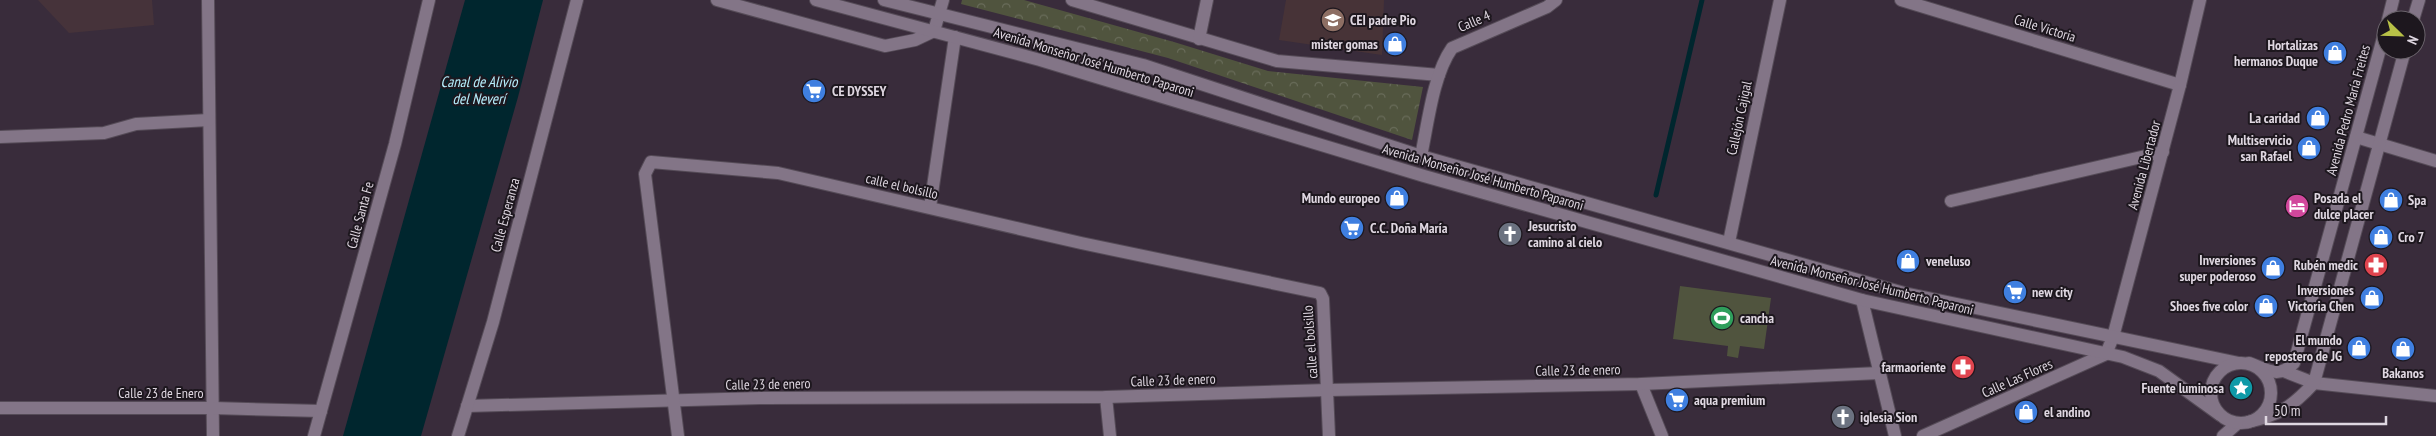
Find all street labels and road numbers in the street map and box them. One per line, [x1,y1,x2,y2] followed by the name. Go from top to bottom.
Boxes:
[1455,6,1494,36] street label: Calle 4
[2012,10,2078,46] street label: Calle Victoria
[992,23,1196,101] street label: Avenida Monseñor José Humberto Paparoni
[2322,42,2374,177] street label: Avenida Pedro María Freites
[1722,79,1756,157] street label: Callejón Cajigal
[2123,118,2165,212] street label: Avenida Libertador
[1380,140,1586,214] street label: Avenida Monseñor José Humberto Paparoni
[864,169,940,203] street label: calle el bolsillo
[486,176,524,254] street label: Calle Esperanza
[342,179,378,251] street label: Calle Santa Fe
[1769,251,1975,319] street label: Avenida Monseñor José Humberto Paparoni
[1298,305,1322,379] street label: calle el bolsillo
[1979,354,2055,402] street label: Calle Las Flores
[1535,360,1621,380] street label: Calle 23 de enero
[1130,370,1216,390] street label: Calle 23 de enero
[725,374,811,394] street label: Calle 23 de enero
[118,384,204,402] street label: Calle 23 de Enero

